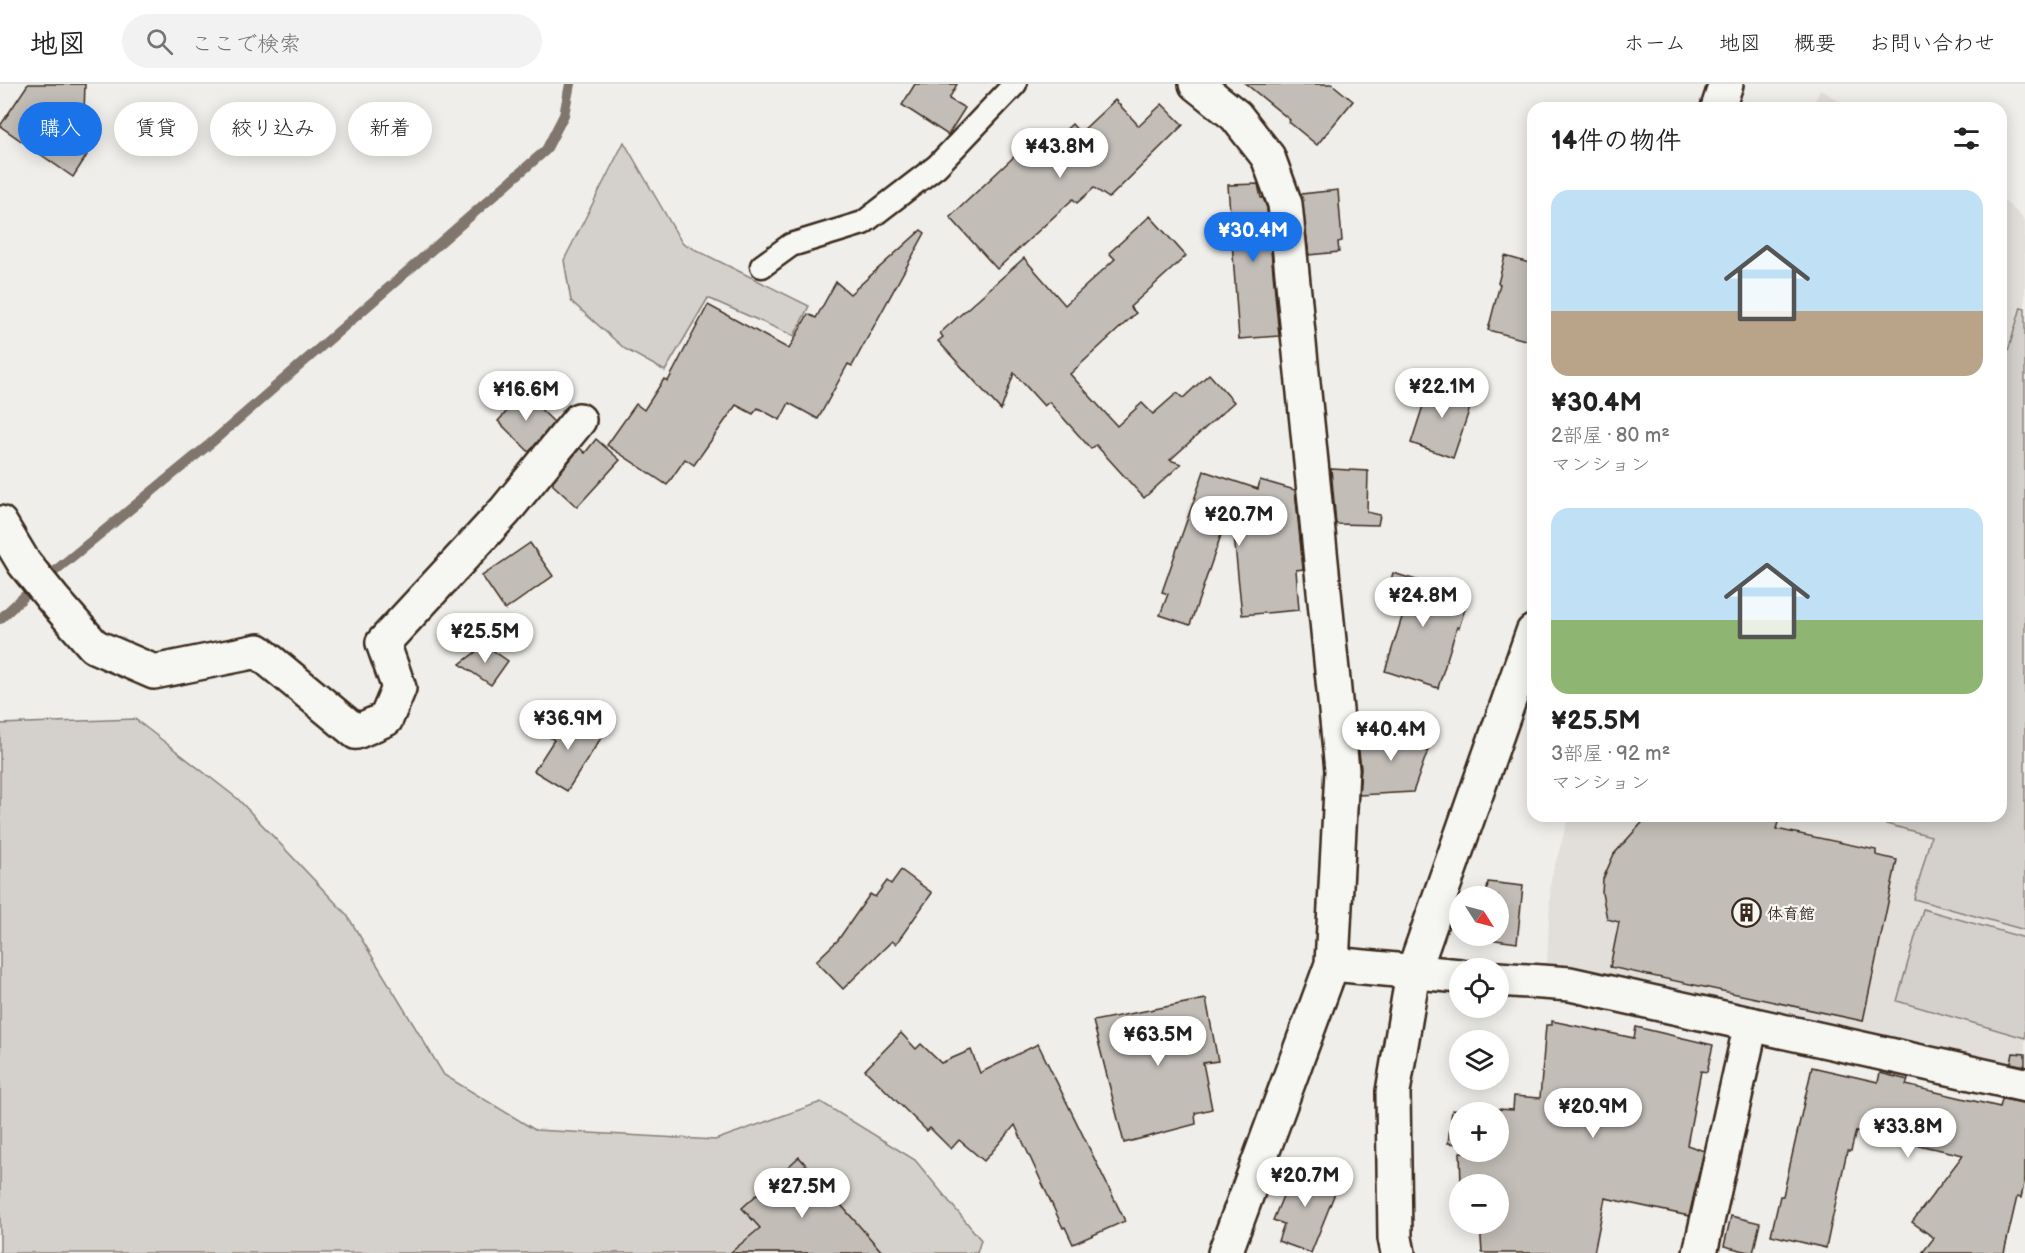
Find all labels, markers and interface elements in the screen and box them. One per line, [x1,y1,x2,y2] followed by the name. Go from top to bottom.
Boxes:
[122,14,542,68] search box
[143,25,176,58] icon: search
[30,28,86,61] text: 地図
[191,31,301,58] text: ここで検索
[1624,31,1686,56] text: ホーム
[1719,31,1761,56] text: 地図
[1794,31,1836,56] text: 概要
[1869,31,1995,56] text: お問い合わせ
[18,102,102,156] chip: 購入
[114,102,198,156] chip: 賃貸
[210,102,336,156] chip: 絞り込み
[348,102,432,156] chip: 新着
[1950,122,1983,155] icon: filters
[1551,126,1681,157] text: 14件の物件
[1011,128,1109,179] pin: ¥43.8M
[1025,135,1095,159] text: ¥43.8M
[1204,212,1302,263] pin: ¥30.4M
[1218,219,1288,243] text: ¥30.4M
[1713,229,1821,337] icon: home
[1393,368,1491,419] pin: ¥22.1M
[477,371,575,422] pin: ¥16.6M
[1409,375,1475,399] text: ¥22.1M
[493,378,559,402] text: ¥16.6M
[1551,388,1642,419] text: ¥30.4M
[1551,424,1670,448] text: 2部屋 · 80 m²
[1551,453,1650,477] text: マンション
[1190,496,1288,547] pin: ¥20.7M
[1204,503,1274,527] text: ¥20.7M
[1713,547,1821,655] icon: home
[1374,577,1472,628] pin: ¥24.8M
[1389,584,1457,608] text: ¥24.8M
[436,613,534,664] pin: ¥25.5M
[451,620,520,644] text: ¥25.5M
[519,700,617,751] pin: ¥36.9M
[1551,706,1641,737] text: ¥25.5M
[533,707,603,731] text: ¥36.9M
[1342,711,1440,762] pin: ¥40.4M
[1356,718,1426,742] text: ¥40.4M
[1551,742,1670,766] text: 3部屋 · 92 m²
[1551,771,1650,795] text: マンション
[1449,886,1509,946] north arrow
[1449,886,1509,1234] map controls
[1730,897,1762,929] building icon: 体育館
[1767,905,1815,924] place label: 体育館
[1449,958,1509,1018] button: locate
[1109,1016,1207,1067] pin: ¥63.5M
[1123,1023,1193,1047] text: ¥63.5M
[1449,1030,1509,1090] button: layers
[1544,1088,1642,1139] pin: ¥20.9M
[1558,1095,1628,1119] text: ¥20.9M
[1449,1102,1509,1162] button: +
[1859,1108,1957,1159] pin: ¥33.8M
[1873,1115,1943,1139] text: ¥33.8M
[1256,1157,1354,1208] pin: ¥20.7M
[1270,1164,1340,1188] text: ¥20.7M
[753,1168,851,1219] pin: ¥27.5M
[1449,1174,1509,1234] button: −
[768,1175,836,1199] text: ¥27.5M

